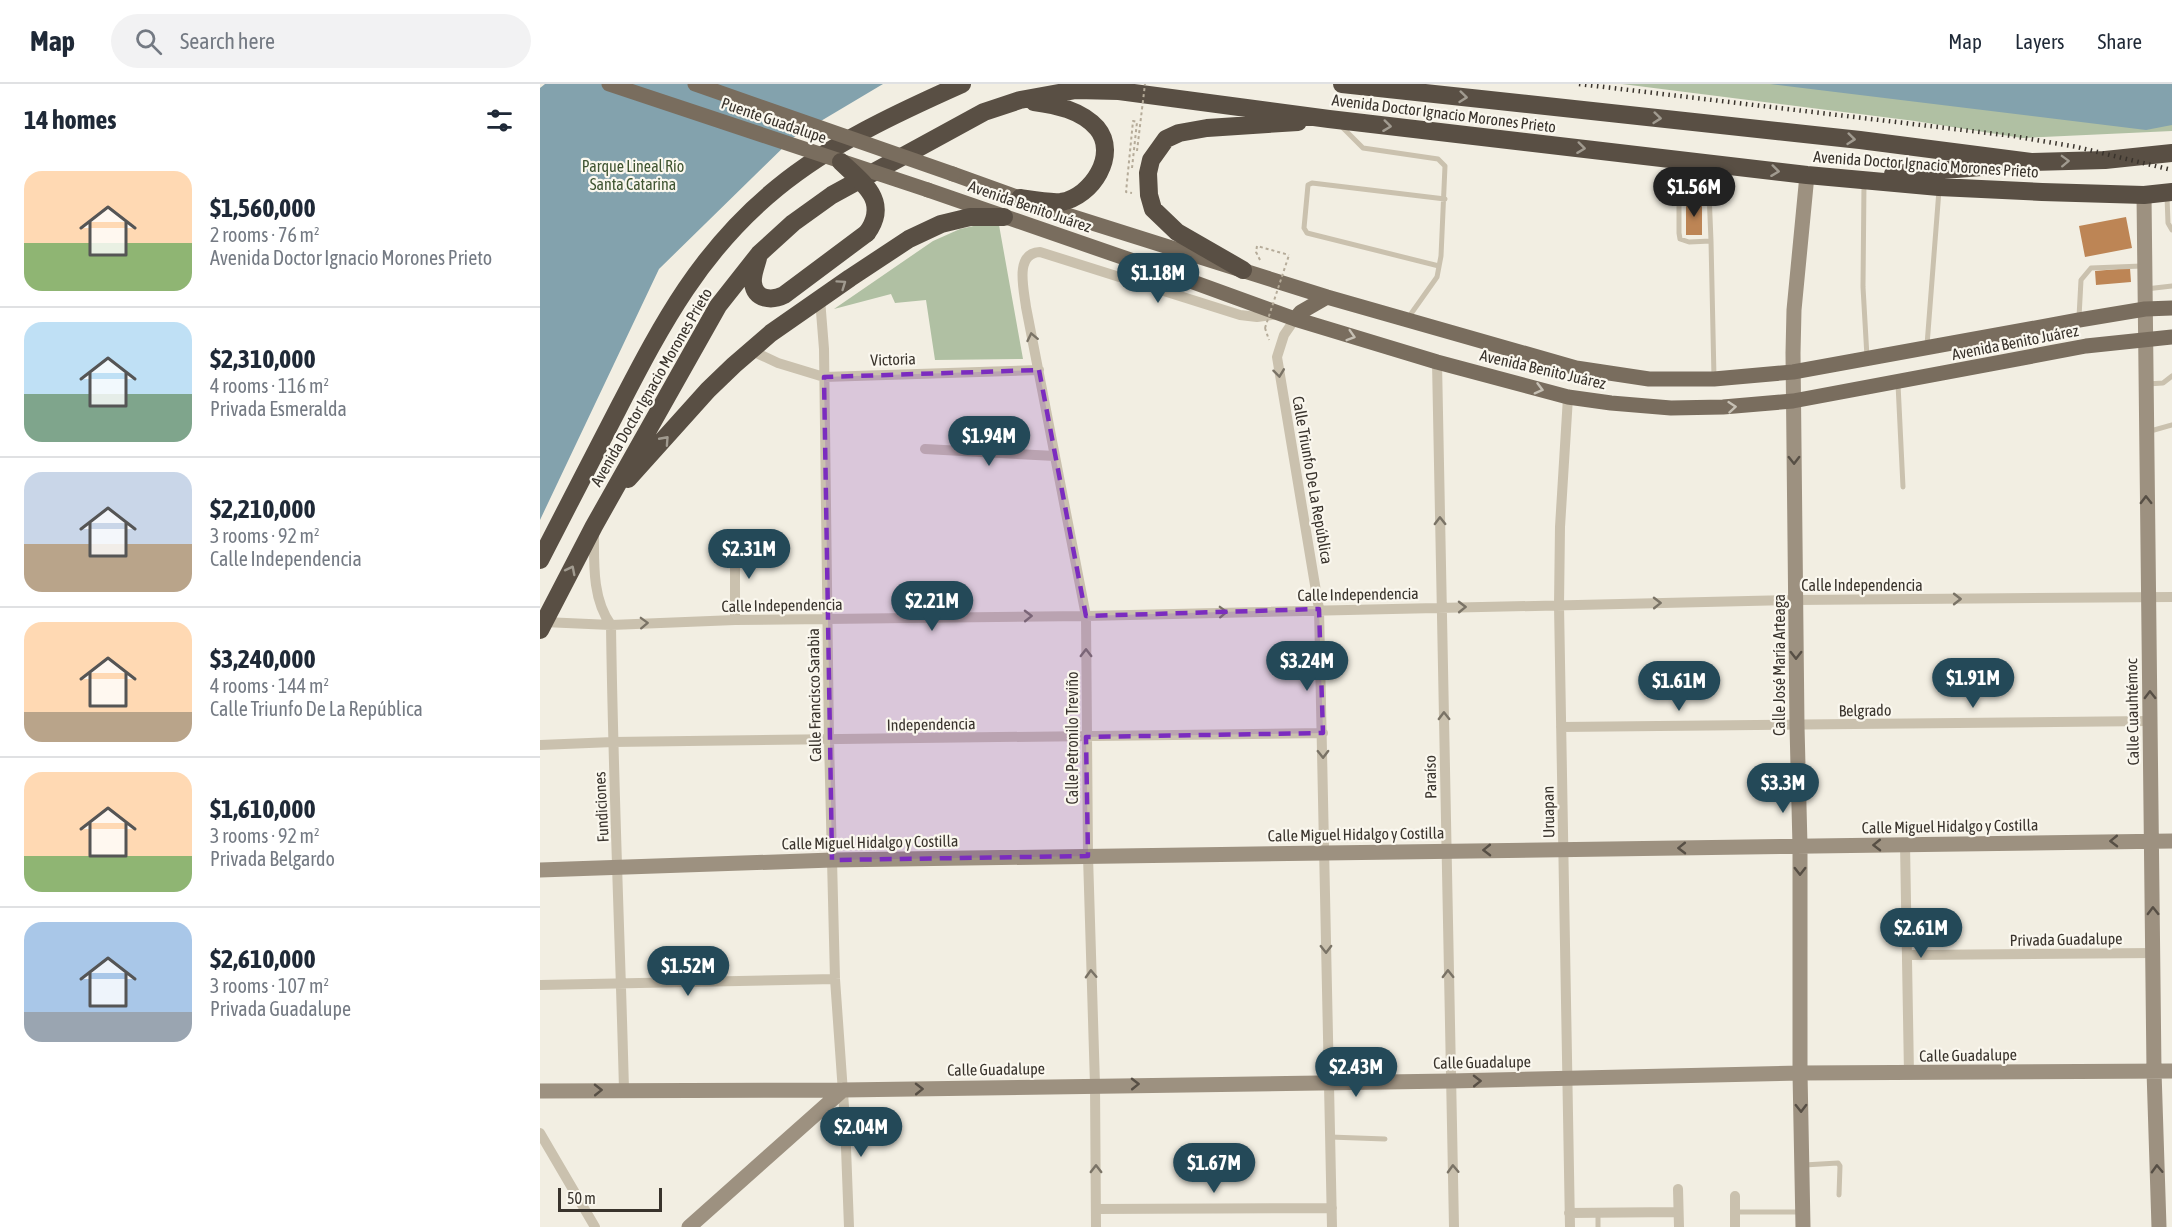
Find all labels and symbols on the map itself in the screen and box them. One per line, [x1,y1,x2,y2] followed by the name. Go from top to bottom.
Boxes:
[1331,90,1557,137] street label: Avenida Doctor Ignacio Morones Prieto
[1459,90,1468,103] one-way arrow
[719,94,829,147] street label: Puente Guadalupe
[1652,111,1662,124] one-way arrow
[1383,119,1392,132] one-way arrow
[1846,133,1855,145] one-way arrow
[1576,141,1586,154] one-way arrow
[1813,147,2039,182] street label: Avenida Doctor Ignacio Morones Prieto
[2061,155,2070,168] one-way arrow
[582,157,684,193] park label: Parque Lineal Río Santa Catarina
[1770,164,1779,177] one-way arrow
[1645,167,1743,218] pin: $1.56M
[966,177,1094,236] street label: Avenida Benito Juárez
[1109,253,1207,304] pin: $1.18M
[835,280,846,291] one-way arrow
[587,285,716,490] street label: Avenida Doctor Ignacio Morones Prieto
[1950,321,2080,363] street label: Avenida Benito Juárez
[1345,329,1356,341] one-way arrow
[1026,332,1039,342] one-way arrow
[1478,346,1608,392] street label: Avenida Benito Juárez
[870,349,916,369] street label: Victoria
[1272,368,1285,378] one-way arrow
[1534,381,1544,394] one-way arrow
[1288,395,1337,566] street label: Calle Triunfo De La República
[1728,400,1737,413] one-way arrow
[940,416,1038,467] pin: $1.94M
[658,436,669,446] one-way arrow
[1788,455,1800,464] one-way arrow
[2140,495,2153,504] one-way arrow
[1434,516,1446,525] one-way arrow
[700,529,798,580] pin: $2.31M
[563,565,575,576] one-way arrow
[1801,576,1923,595] street label: Calle Independencia
[883,581,981,632] pin: $2.21M
[1297,584,1419,605] street label: Calle Independencia
[1952,593,1961,605] one-way arrow
[1770,594,1789,736] street label: Calle José María Arteaga
[721,595,843,616] street label: Calle Independencia
[1652,597,1661,609] one-way arrow
[1457,600,1466,613] one-way arrow
[1219,606,1228,618] one-way arrow
[1024,610,1033,623] one-way arrow
[640,617,649,630] one-way arrow
[804,628,824,762] street label: Calle Francisco Sarabia
[1258,641,1356,692] pin: $3.24M
[1080,648,1092,657] one-way arrow
[1790,650,1802,659] one-way arrow
[1924,658,2022,709] pin: $1.91M
[2122,658,2142,766] street label: Calle Cuauhtémoc
[1630,661,1728,712] pin: $1.61M
[1063,672,1081,804] street label: Calle Petronilo Treviño
[2144,690,2156,699] one-way arrow
[1839,701,1892,720] street label: Belgrado
[1437,711,1450,720] one-way arrow
[886,714,976,735] street label: Independencia
[1317,749,1329,758] one-way arrow
[1421,755,1439,799] street label: Paraíso
[1741,763,1825,814] pin: $3.3M
[590,771,612,843] street label: Fundiciones
[1539,786,1558,838] street label: Uruapan
[1861,815,2039,838] street label: Calle Miguel Hidalgo y Costilla
[1267,823,1445,846] street label: Calle Miguel Hidalgo y Costilla
[781,831,959,854] street label: Calle Miguel Hidalgo y Costilla
[2109,835,2118,847] one-way arrow
[1872,839,1881,851] one-way arrow
[1677,841,1686,854] one-way arrow
[1482,844,1491,857] one-way arrow
[1794,866,1806,875] one-way arrow
[2147,906,2159,915] one-way arrow
[1872,908,1970,959] pin: $2.61M
[2009,929,2123,950] street label: Privada Guadalupe
[1320,944,1333,953] one-way arrow
[639,946,737,997] pin: $1.52M
[1085,969,1098,978] one-way arrow
[1442,969,1454,978] one-way arrow
[1919,1045,2017,1066] street label: Calle Guadalupe
[1307,1047,1405,1098] pin: $2.43M
[1433,1052,1531,1073] street label: Calle Guadalupe
[947,1059,1045,1080] street label: Calle Guadalupe
[1473,1074,1482,1087] one-way arrow
[1131,1078,1140,1091] one-way arrow
[915,1082,924,1095] one-way arrow
[594,1084,603,1096] one-way arrow
[1795,1103,1807,1112] one-way arrow
[812,1107,910,1158] pin: $2.04M
[1165,1143,1263,1194] pin: $1.67M
[1090,1164,1102,1173] one-way arrow
[1446,1164,1459,1173] one-way arrow
[2151,1164,2164,1173] one-way arrow
[558,1185,662,1212] scale bar

